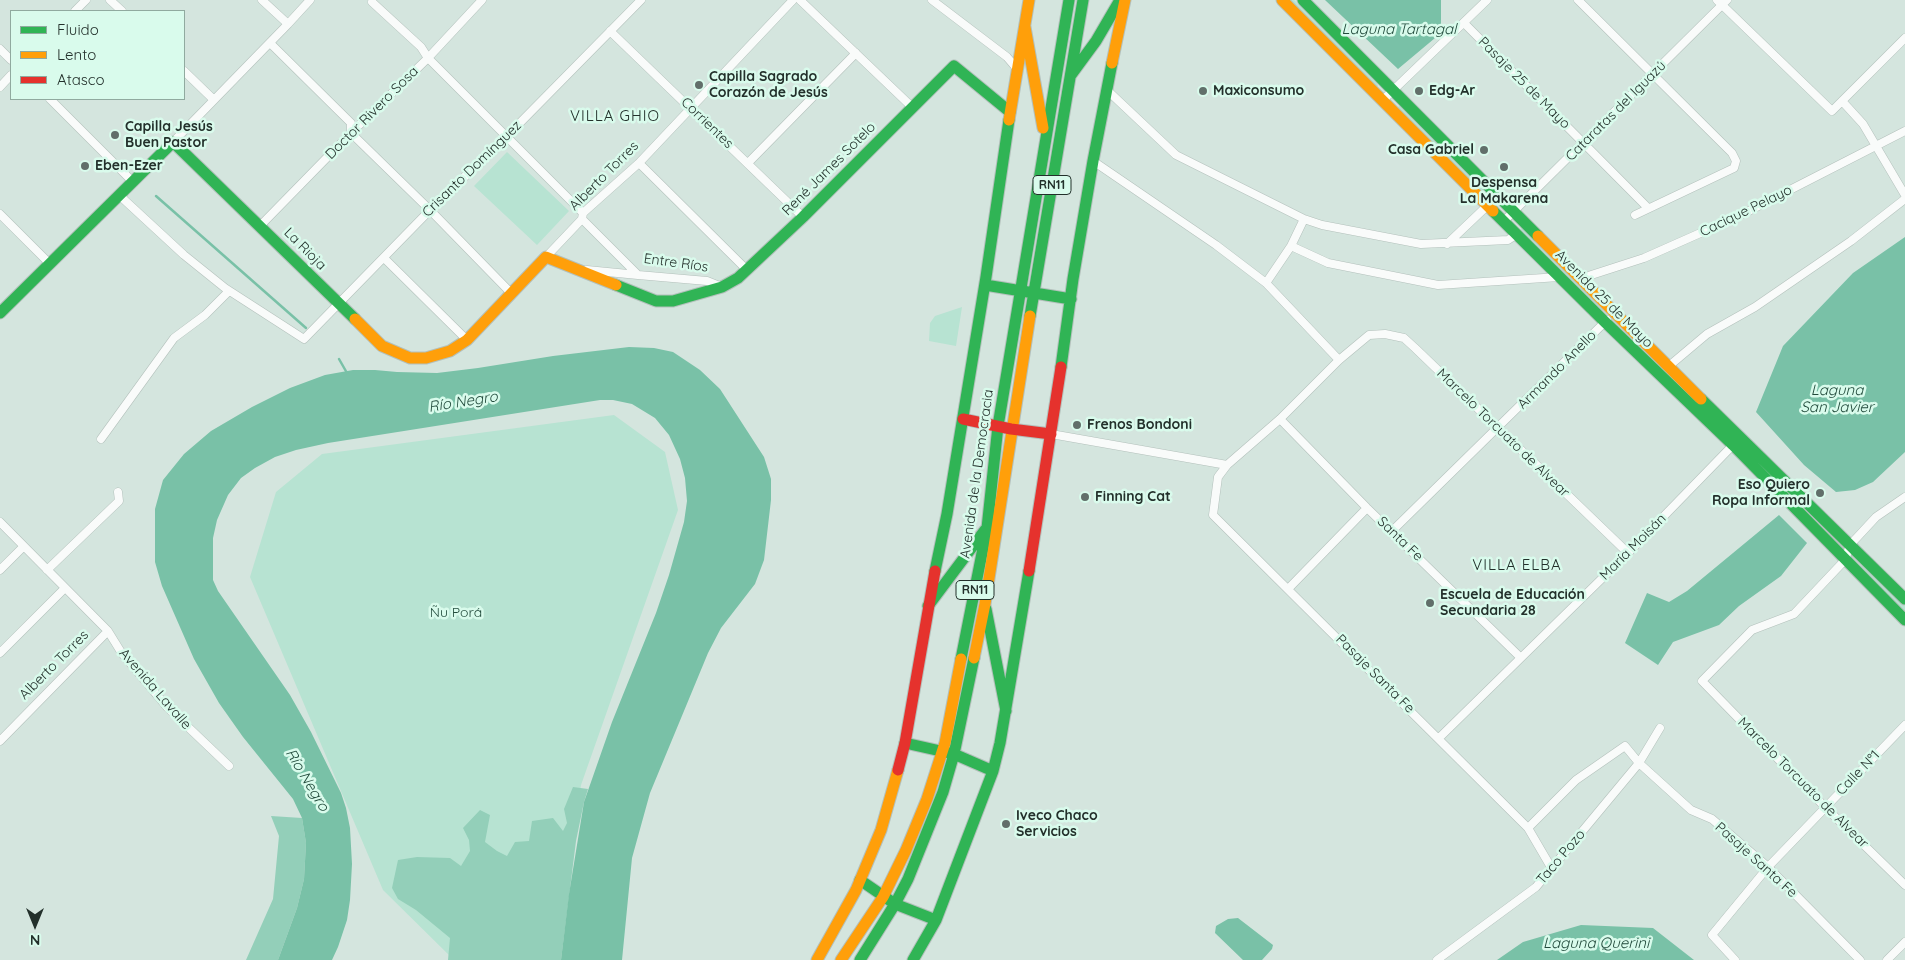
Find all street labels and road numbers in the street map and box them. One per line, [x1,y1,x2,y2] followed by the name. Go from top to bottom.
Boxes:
[1474,33,1574,133] street label: Pasaje 25 de Mayo
[1562,57,1670,165] street label: Cataratas del Iguazú
[322,63,422,163] street label: Doctor Rivero Sosa
[677,94,737,152] street label: Corrientes
[419,117,525,221] street label: Crisanto Domínguez
[779,119,879,219] street label: René James Sotelo
[566,138,642,214] street label: Alberto Torres
[1033,176,1071,194] road number: RN11
[1697,181,1795,241] street label: Cacique Pelayo
[280,224,330,274] street label: La Rioja
[1552,247,1656,351] street label: Avenida 25 de Mayo
[643,250,709,276] street label: Entre Ríos
[1514,327,1600,413] street label: Armando Anello
[1433,365,1573,501] street label: Marcelo Torcuato de Alvear
[957,388,997,560] street label: Avenida de la Democracia
[1596,510,1670,584] street label: María Moisán
[1374,513,1426,565] street label: Santa Fe
[956,580,994,600] road number: RN11
[16,627,92,703] street label: Alberto Torres
[1332,631,1418,717] street label: Pasaje Santa Fe
[115,645,195,733] street label: Avenida Lavalle
[1734,714,1872,852] street label: Marcelo Torcuato de Alvear
[1833,747,1883,799] street label: Calle N°1
[1712,819,1800,901] street label: Pasaje Santa Fe
[1533,826,1589,888] street label: Taco Pozo

